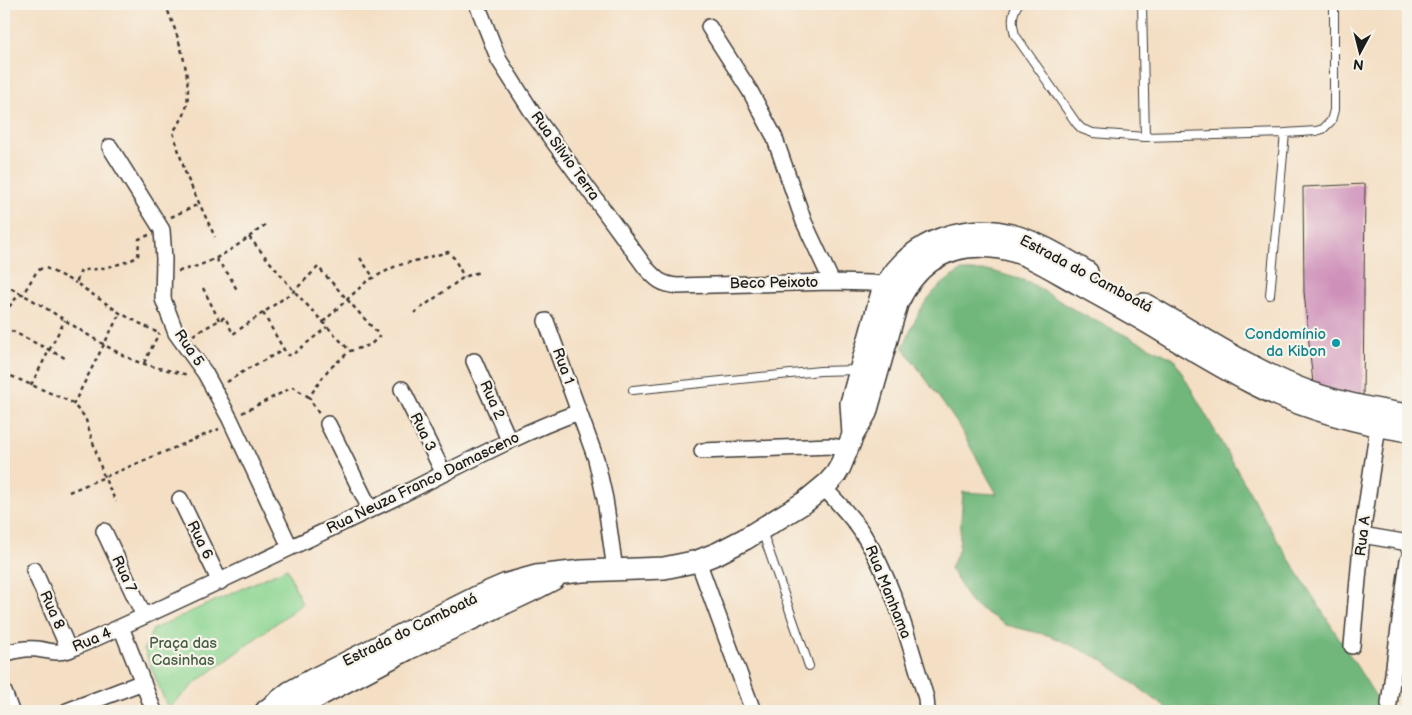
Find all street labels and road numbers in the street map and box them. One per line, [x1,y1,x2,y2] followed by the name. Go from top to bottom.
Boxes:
[526,108,604,204] street label: Rua Silvio Terra
[1016,231,1156,317] street label: Estrada do Camboatá
[730,273,818,293] street label: Beco Peixoto
[170,326,208,370] street label: Rua 5
[548,345,578,387] street label: Rua 1
[475,378,509,422] street label: Rua 2
[406,410,440,454] street label: Rua 3
[323,428,523,538] street label: Rua Neuza Franco Damasceno
[1351,514,1375,557] street label: Rua A
[183,518,217,562] street label: Rua 6
[861,542,915,642] street label: Rua Manhama
[107,553,141,596] street label: Rua 7
[35,588,69,633] street label: Rua 8
[339,589,481,671] street label: Estrada do Camboatá
[70,623,114,657] street label: Rua 4

